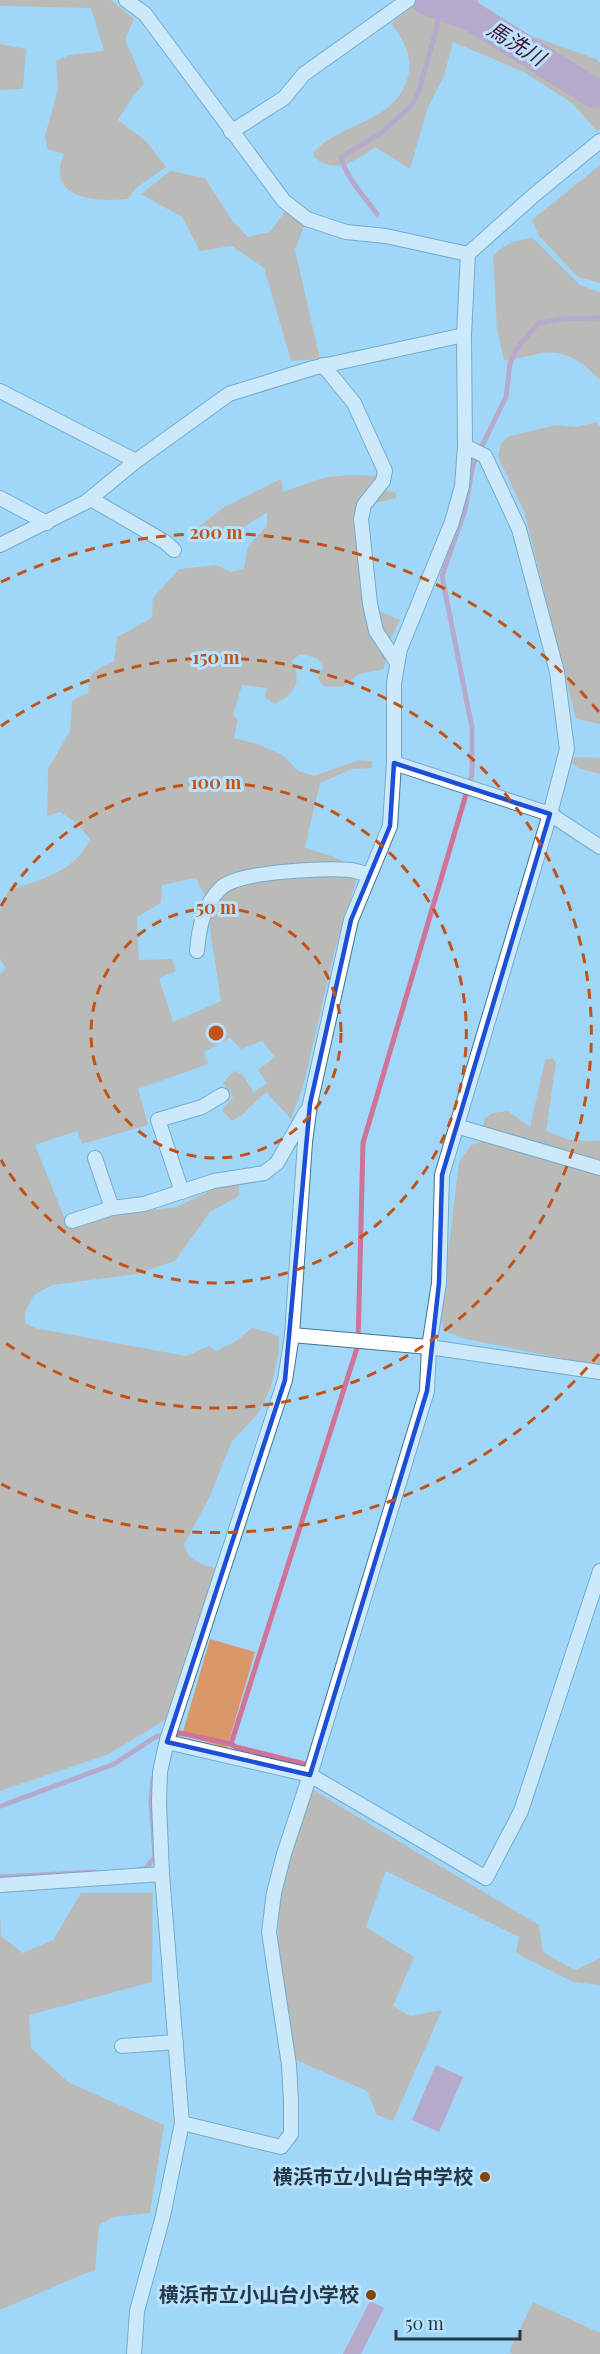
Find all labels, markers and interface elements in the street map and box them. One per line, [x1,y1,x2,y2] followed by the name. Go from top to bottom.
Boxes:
[483,14,553,72] water label: 馬洗川
[189,520,243,544] text: 200 m
[192,645,240,669] text: 150 m
[191,770,242,794] text: 100 m
[196,895,237,919] text: 50 m
[206,1023,226,1043] centre of rings
[273,2162,473,2189] place label: 横浜市立小山台中学校
[478,2170,492,2184] marker: 横浜市立小山台中学校
[159,2280,359,2307] place label: 横浜市立小山台小学校
[364,2288,378,2302] marker: 横浜市立小山台小学校
[396,2303,520,2341] scale bar
[405,2311,444,2335] text: 50 m

